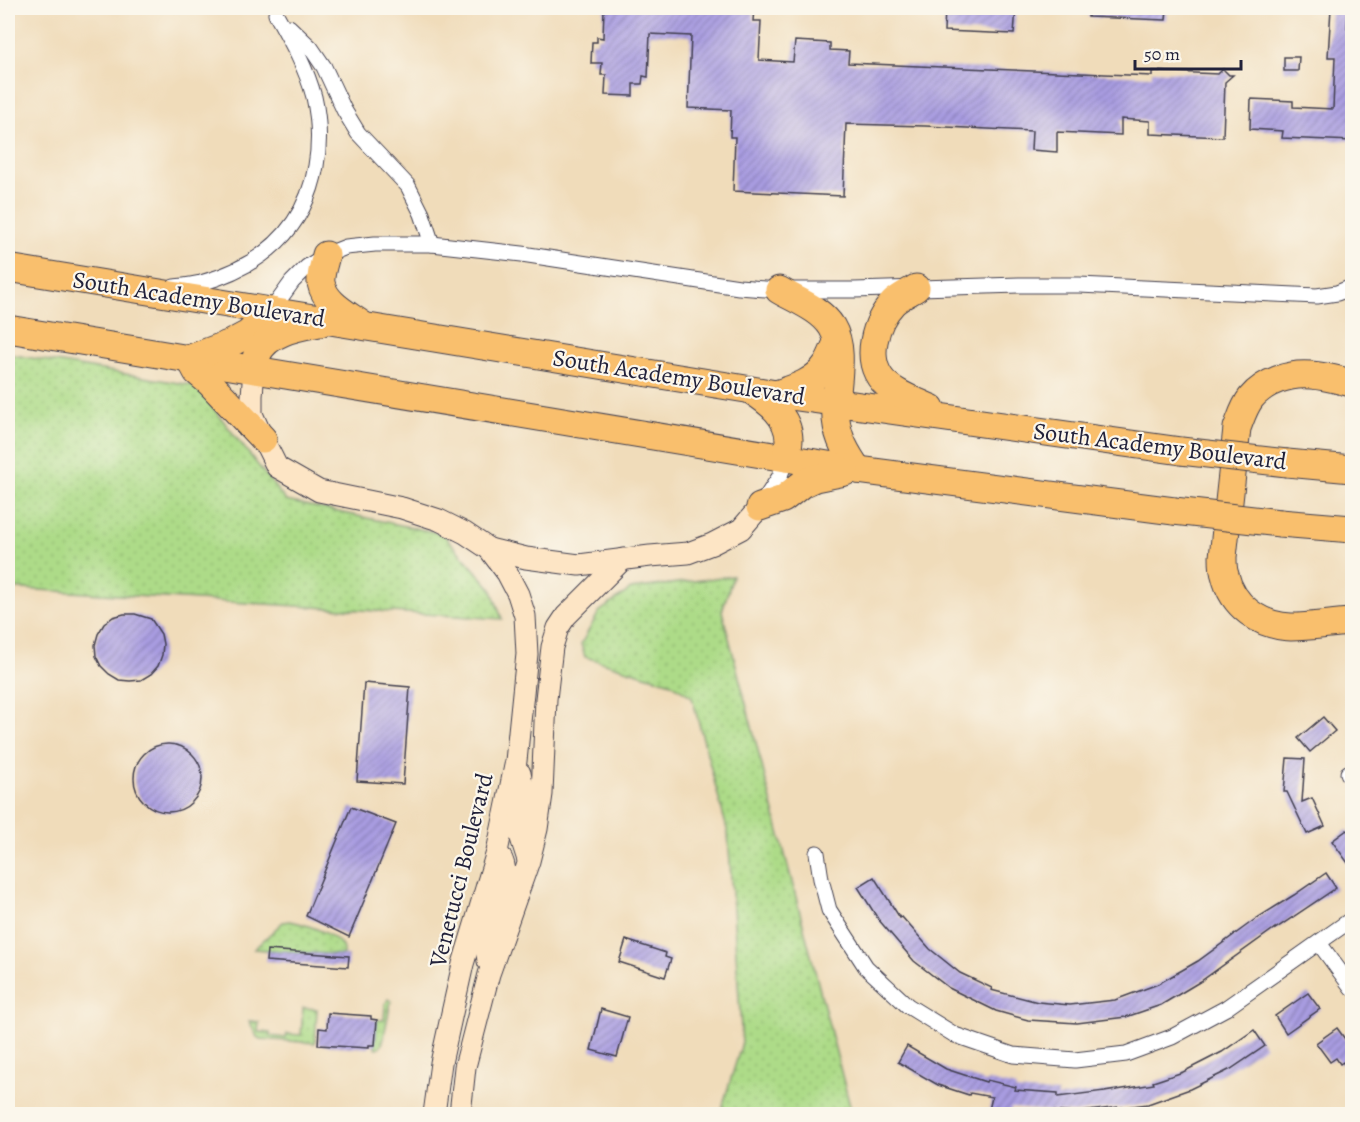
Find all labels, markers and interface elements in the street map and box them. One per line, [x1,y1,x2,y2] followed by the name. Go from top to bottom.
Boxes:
[1135,33,1242,71] scale bar
[1144,42,1180,66] text: 50 m
[71,263,328,335] street label: South Academy Boulevard
[551,341,808,413] street label: South Academy Boulevard
[1032,415,1289,477] street label: South Academy Boulevard
[421,770,501,971] street label: Venetucci Boulevard

